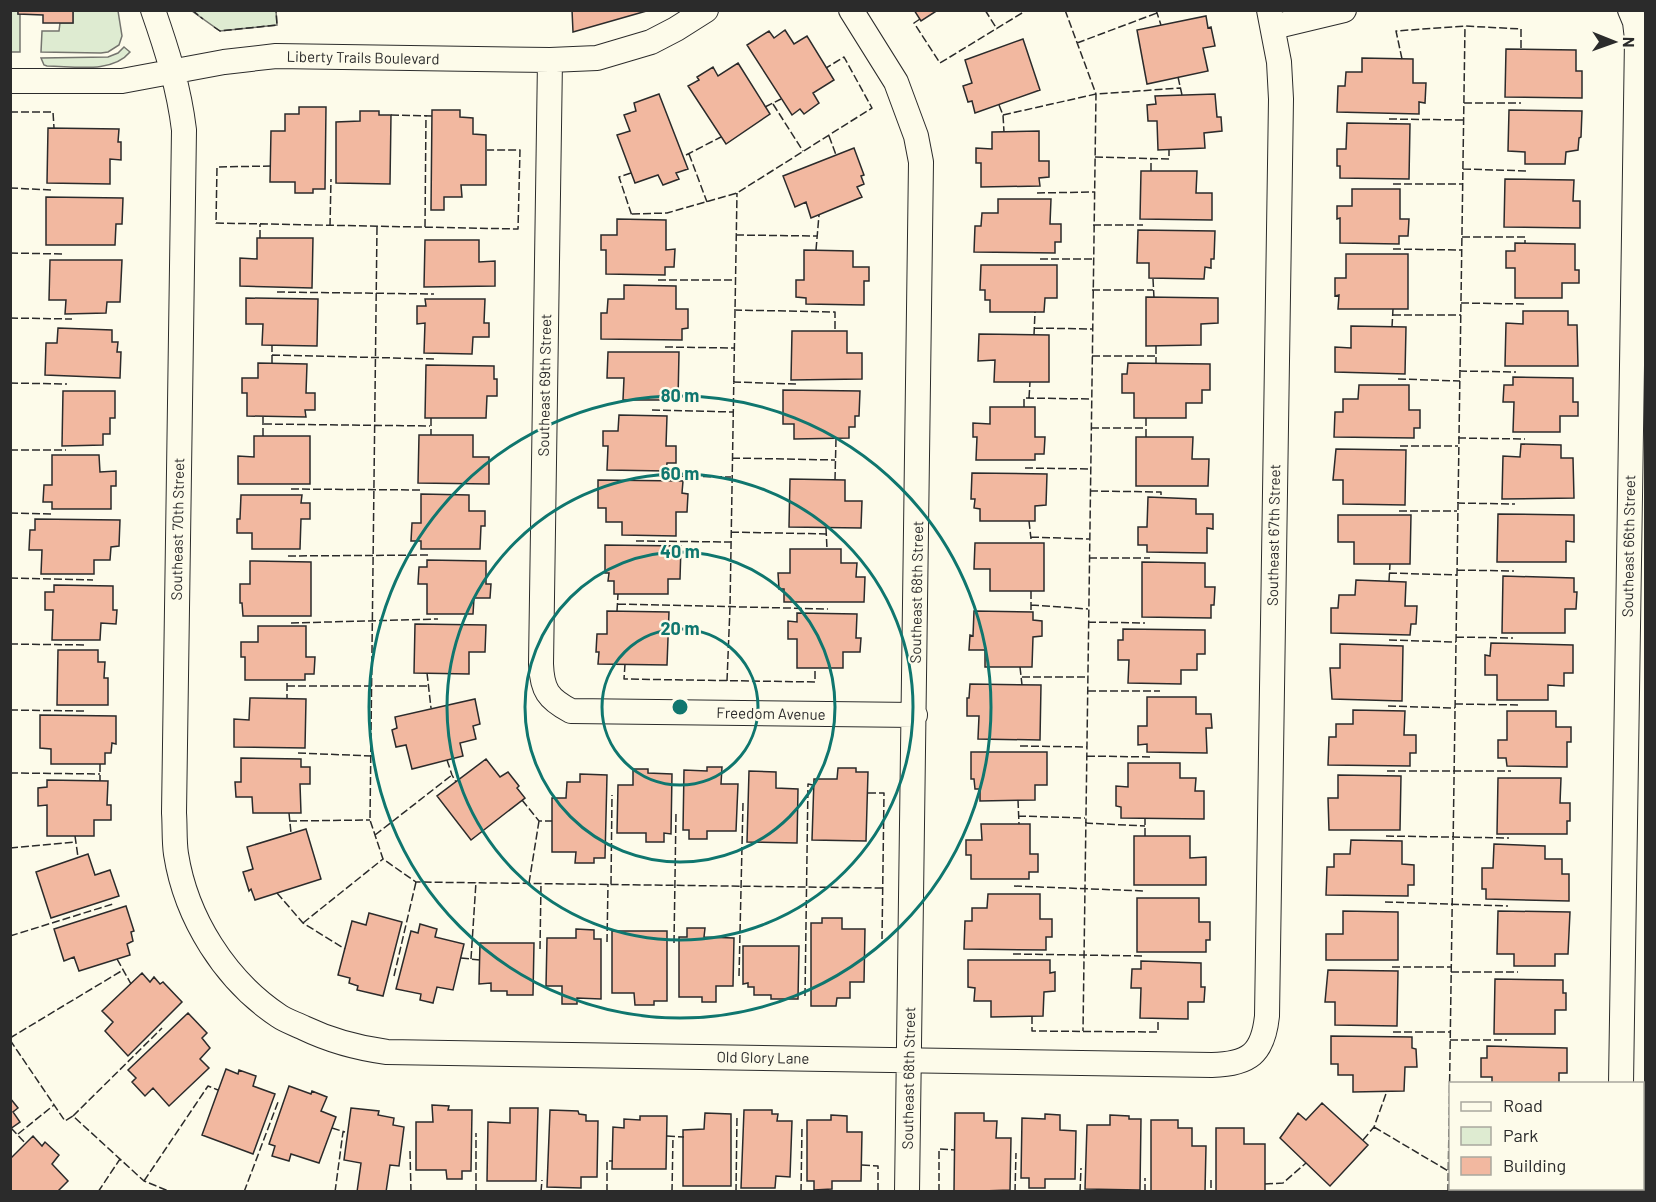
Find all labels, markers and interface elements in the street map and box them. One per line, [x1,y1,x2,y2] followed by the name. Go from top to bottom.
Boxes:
[1584,12,1644,72] north arrow
[1620,37,1639,48] text: N
[286,47,440,67] street label: Liberty Trails Boulevard
[534,313,554,456] street label: Southeast 69th Street
[661,384,699,406] text: 80 m
[167,457,187,600] street label: Southeast 70th Street
[661,462,699,484] text: 60 m
[1263,464,1283,606] street label: Southeast 67th Street
[1618,475,1638,617] street label: Southeast 66th Street
[906,520,926,663] street label: Southeast 68th Street
[660,540,700,562] text: 40 m
[661,617,699,639] text: 20 m
[670,697,690,717] centre of rings
[716,703,826,723] street label: Freedom Avenue
[898,1006,918,1149] street label: Southeast 68th Street
[716,1047,810,1067] street label: Old Glory Lane
[1449,1082,1644,1190] legend
[1503,1094,1543,1116] text: Road
[1503,1124,1538,1146] text: Park
[1503,1154,1566,1176] text: Building

